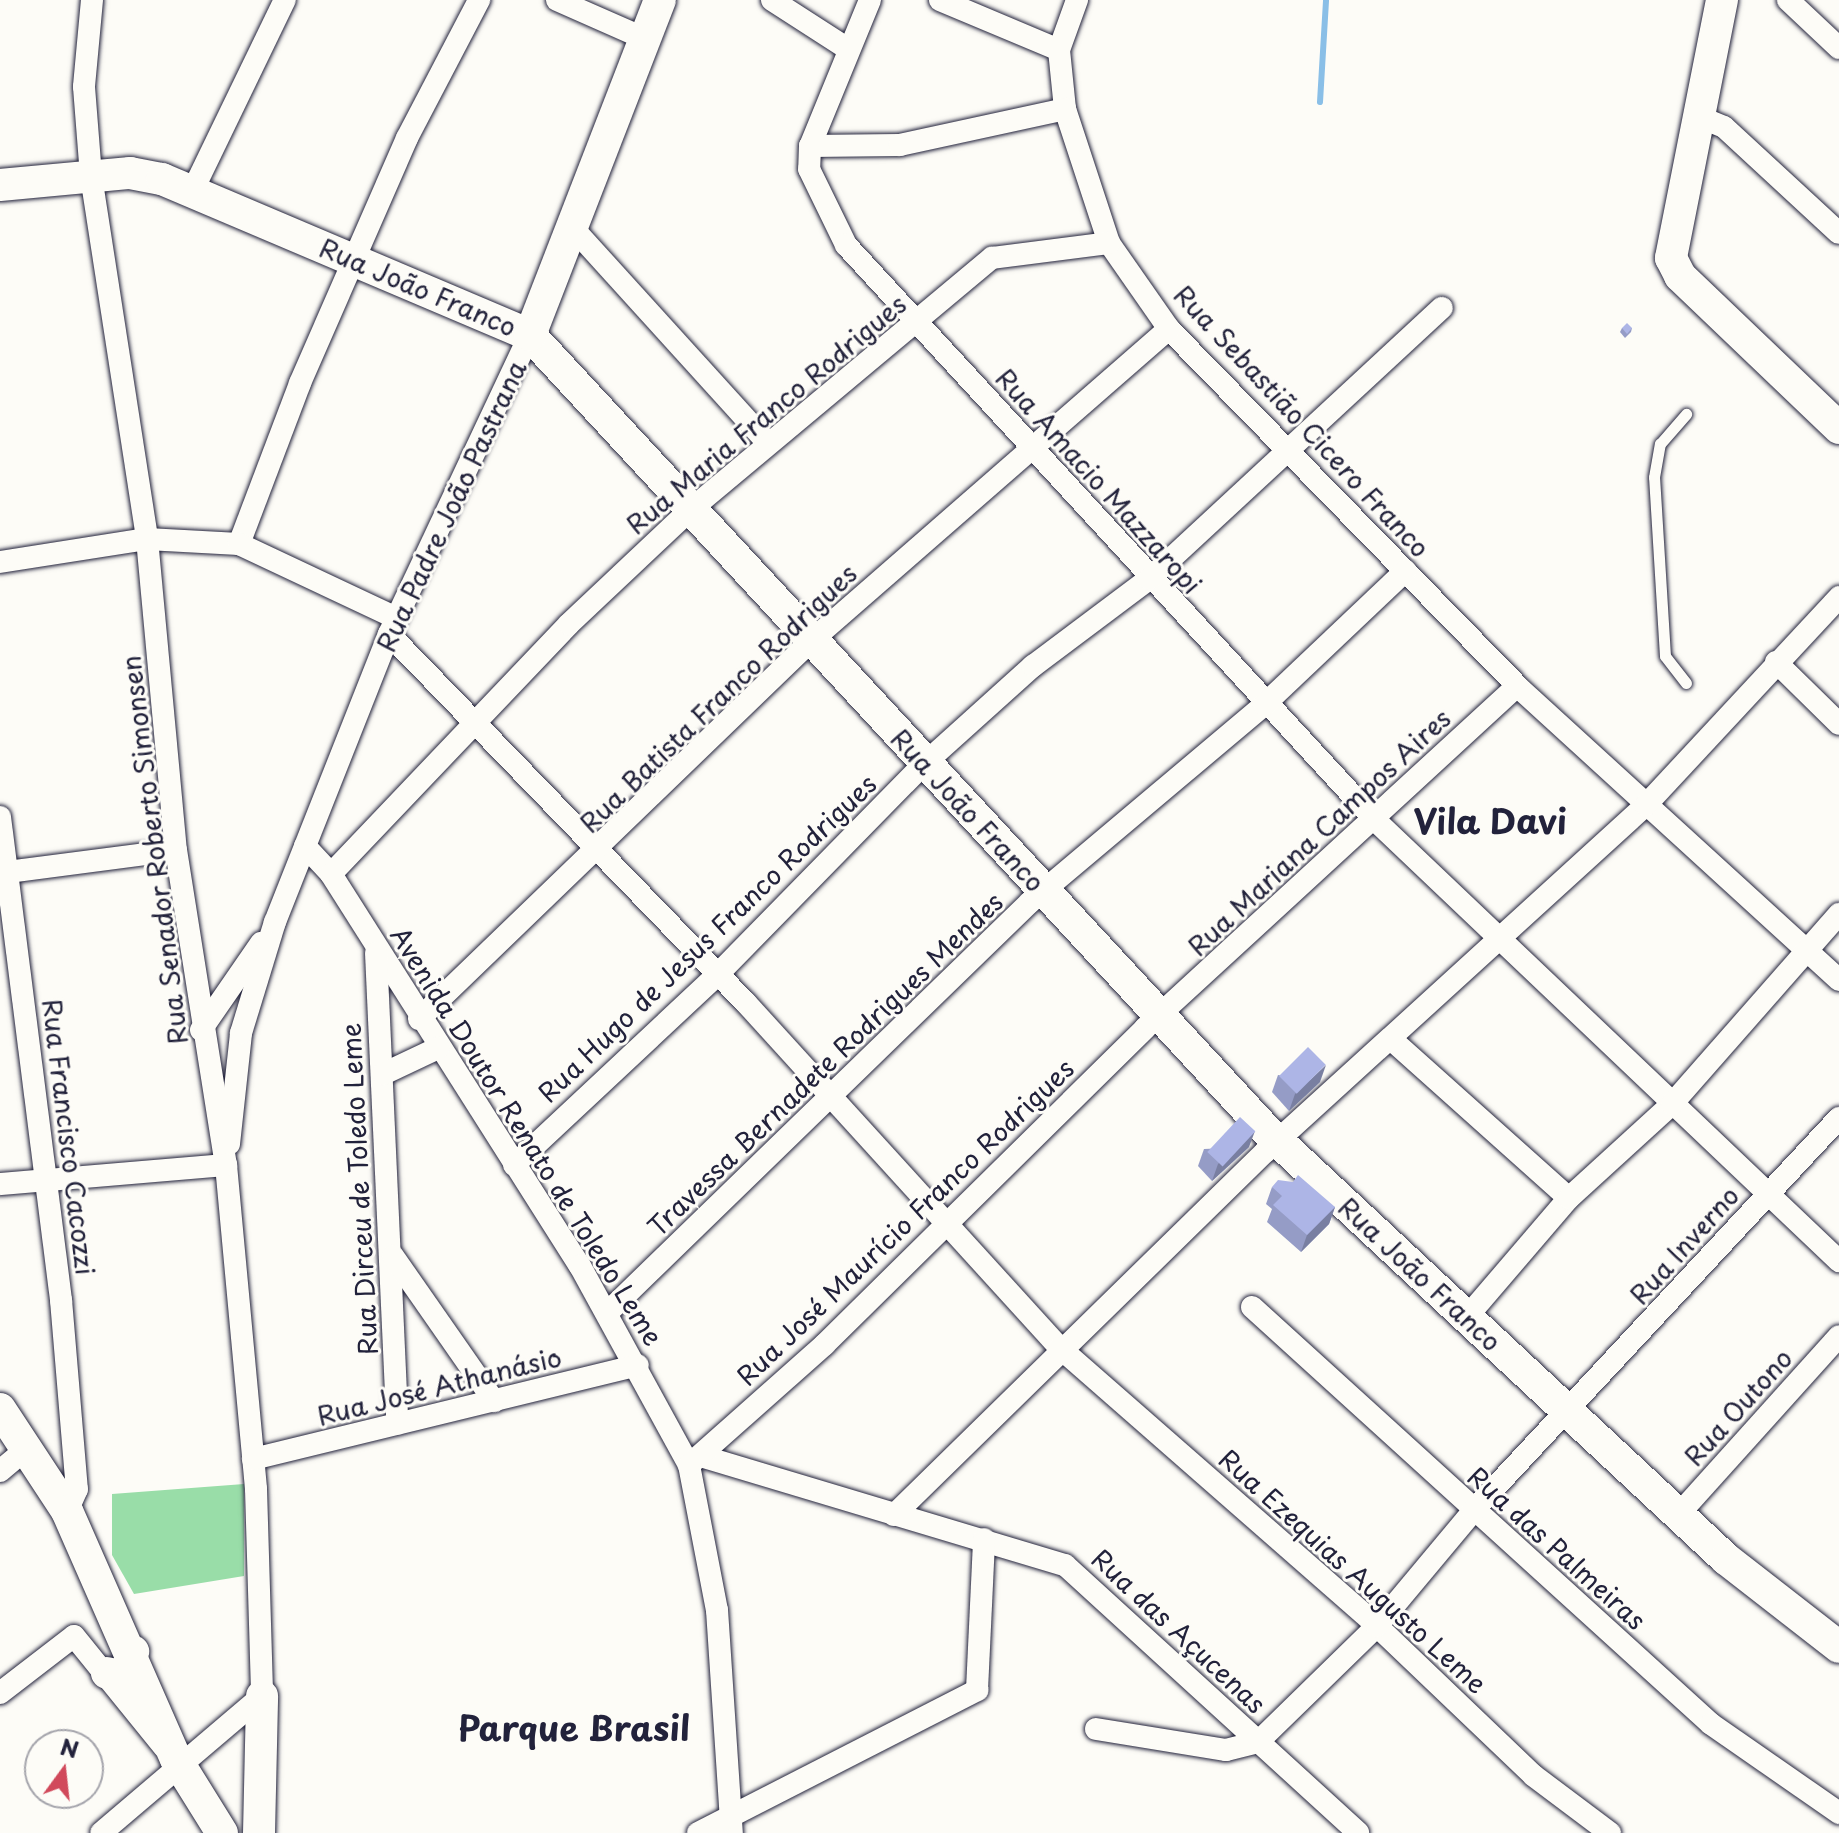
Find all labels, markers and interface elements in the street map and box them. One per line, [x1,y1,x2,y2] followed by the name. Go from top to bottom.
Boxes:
[314,231,522,343] street label: Rua João Franco
[1168,278,1436,564] street label: Rua Sebastião Cicero Franco
[619,287,913,541] street label: Rua Maria Franco Rodrigues
[370,355,532,657] street label: Rua Padre João Pastrana
[989,361,1209,601] street label: Rua Amacio Mazzaropi
[573,557,863,839] street label: Rua Batista Franco Rodrigues
[114,652,194,1048] street label: Rua Senador Roberto Simonsen
[1181,702,1457,962] street label: Rua Mariana Campos Aires
[884,722,1052,898] street label: Rua João Franco
[531,767,883,1109] street label: Rua Hugo de Jesus Franco Rodrigues
[1412,801,1568,841] district label: Vila Davi
[640,885,1010,1243] street label: Travessa Bernadete Rodrigues Mendes
[385,921,669,1351] street label: Avenida Doutor Renato de Toledo Leme
[36,995,102,1279] street label: Rua Francisco Cacozzi
[335,1021,383,1357] street label: Rua Dirceu de Toledo Leme
[730,1052,1080,1392] street label: Rua José Maurício Franco Rodrigues
[1622,1178,1746,1312] street label: Rua Inverno
[1332,1190,1508,1358] street label: Rua João Franco
[313,1340,565,1432] street label: Rua José Athanásio
[1676,1341,1800,1473] street label: Rua Outono
[1213,1443,1493,1699] street label: Rua Ezequias Augusto Leme
[1461,1459,1653,1637] street label: Rua das Palmeiras
[1085,1542,1273,1720] street label: Rua das Açucenas
[457,1708,691,1748] district label: Parque Brasil
[24,1729,104,1809] north arrow
[57,1729,83,1765] text: N

